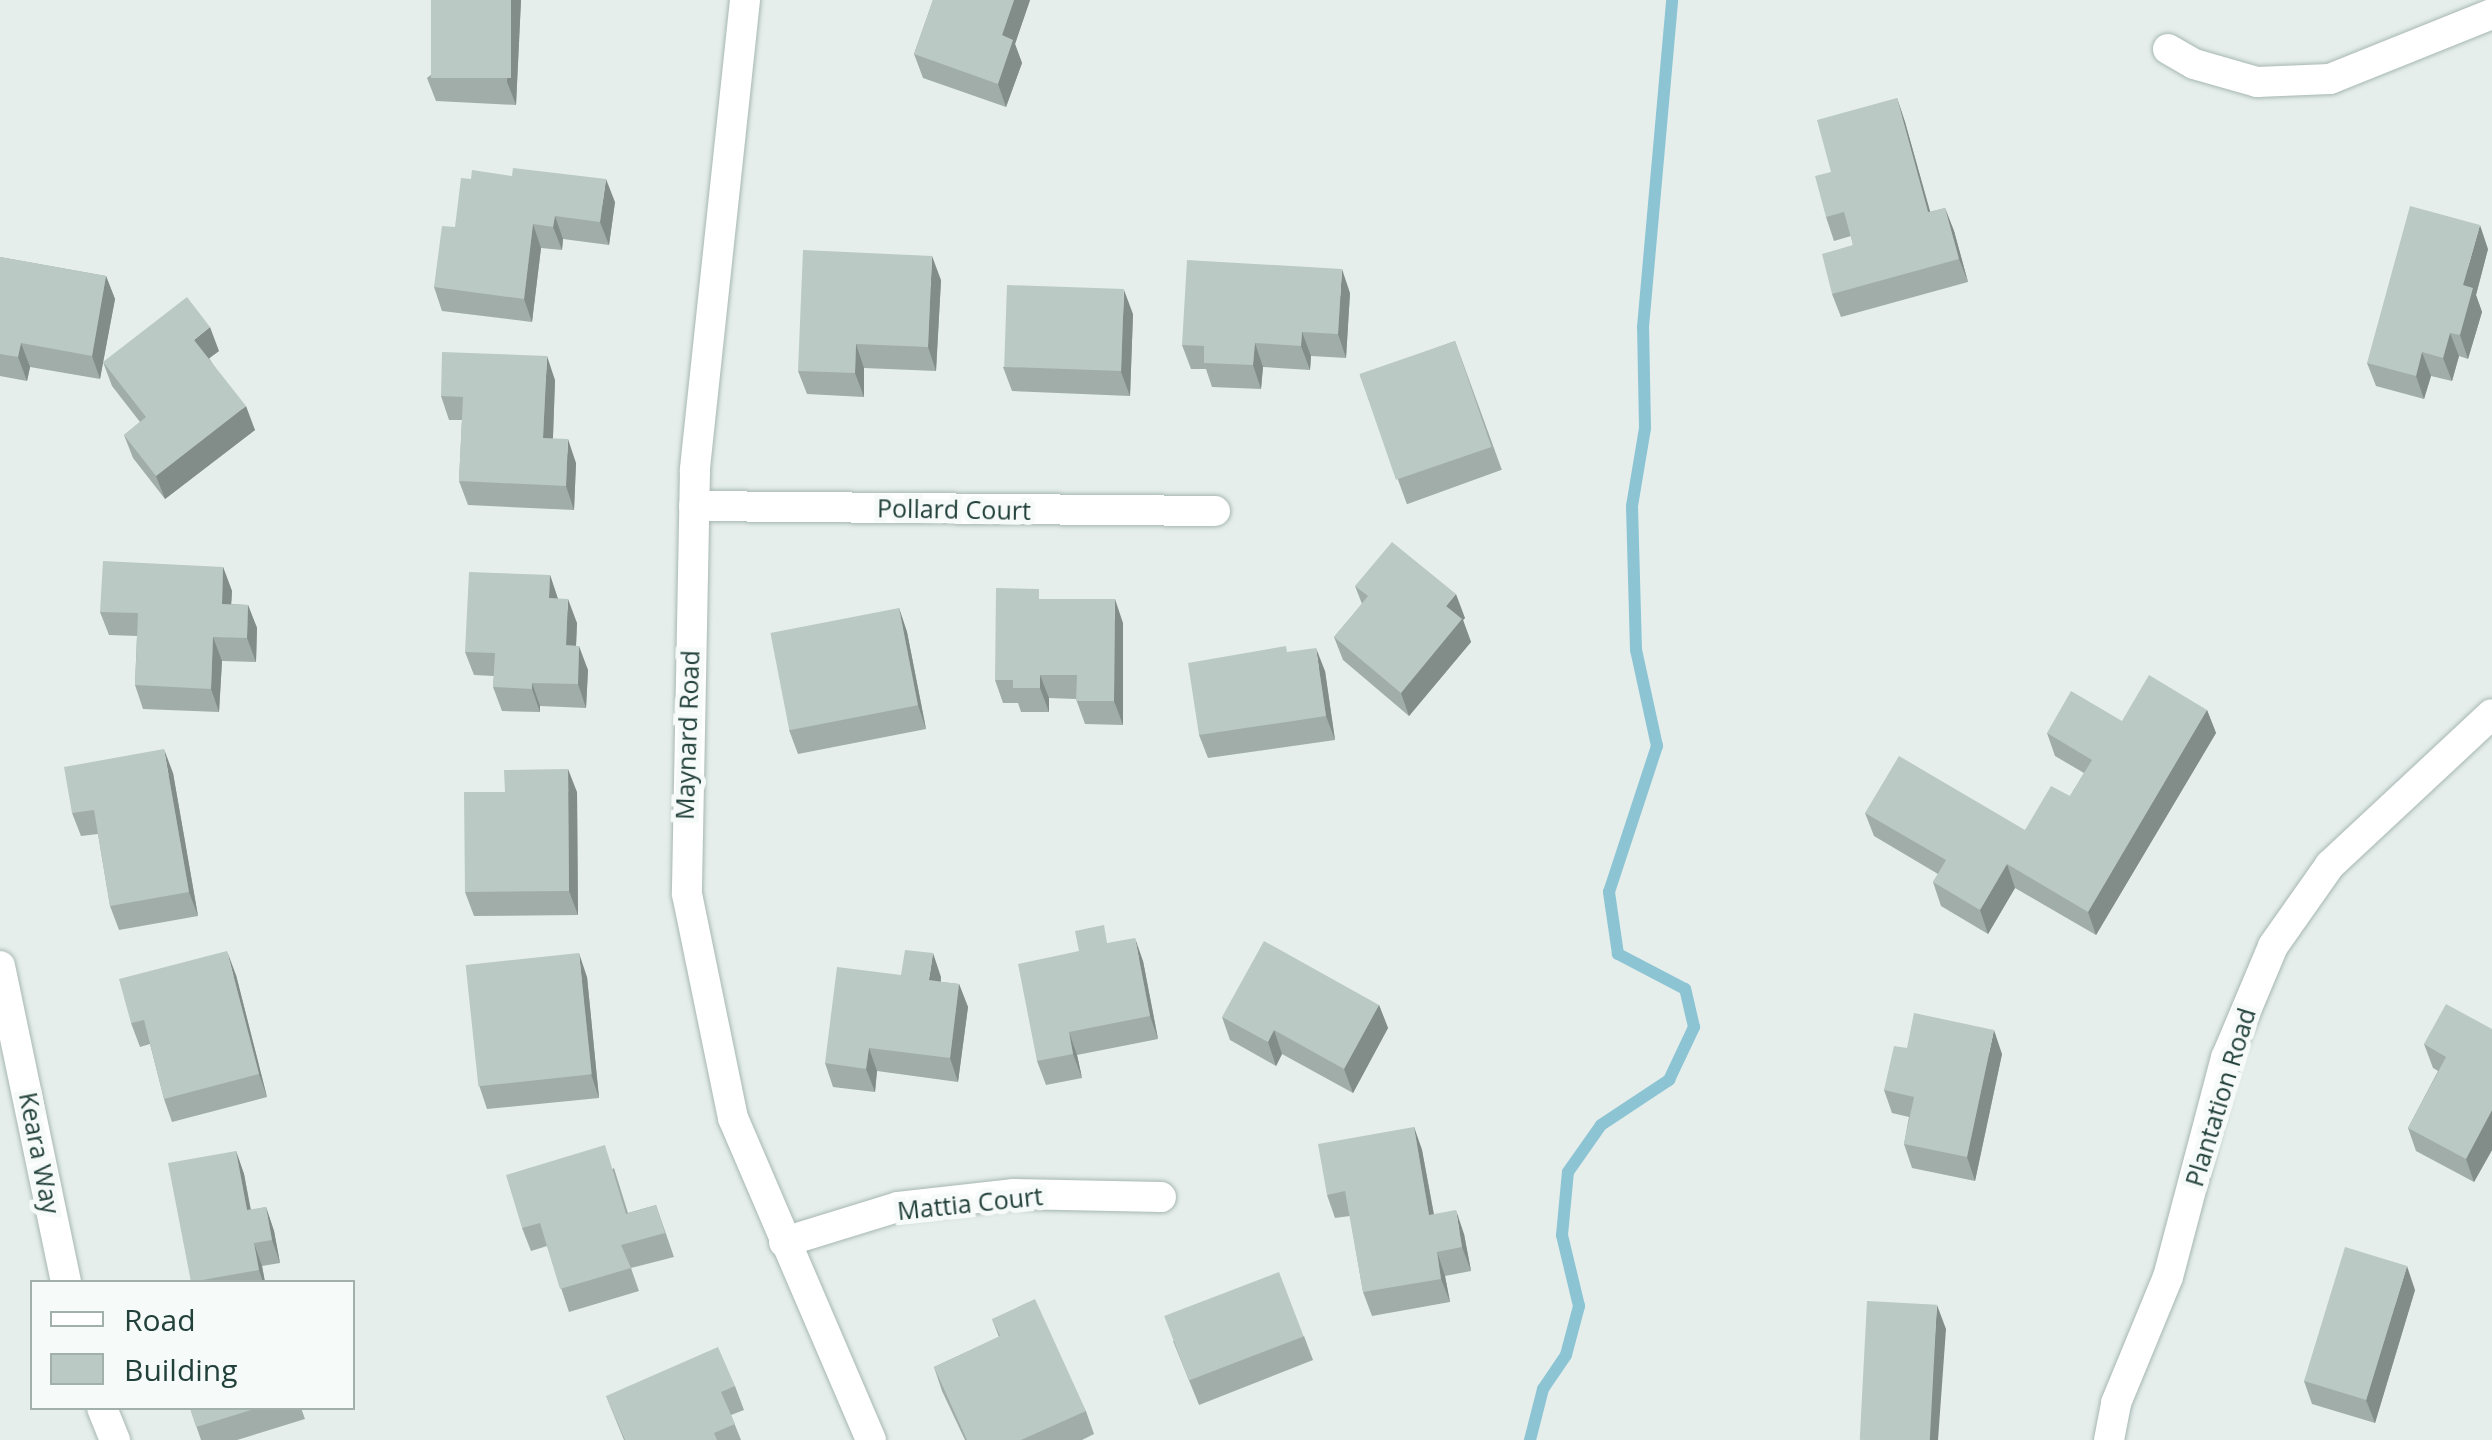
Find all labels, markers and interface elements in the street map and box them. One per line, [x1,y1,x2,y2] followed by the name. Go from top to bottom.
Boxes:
[877,493,1031,525] street label: Pollard Court
[669,650,705,820] street label: Maynard Road
[2179,1004,2261,1190] street label: Plantation Road
[14,1090,66,1216] street label: Keara Way
[896,1180,1044,1226] street label: Mattia Court
[30,1280,355,1410] legend
[124,1299,196,1340] text: Road
[124,1349,238,1390] text: Building

